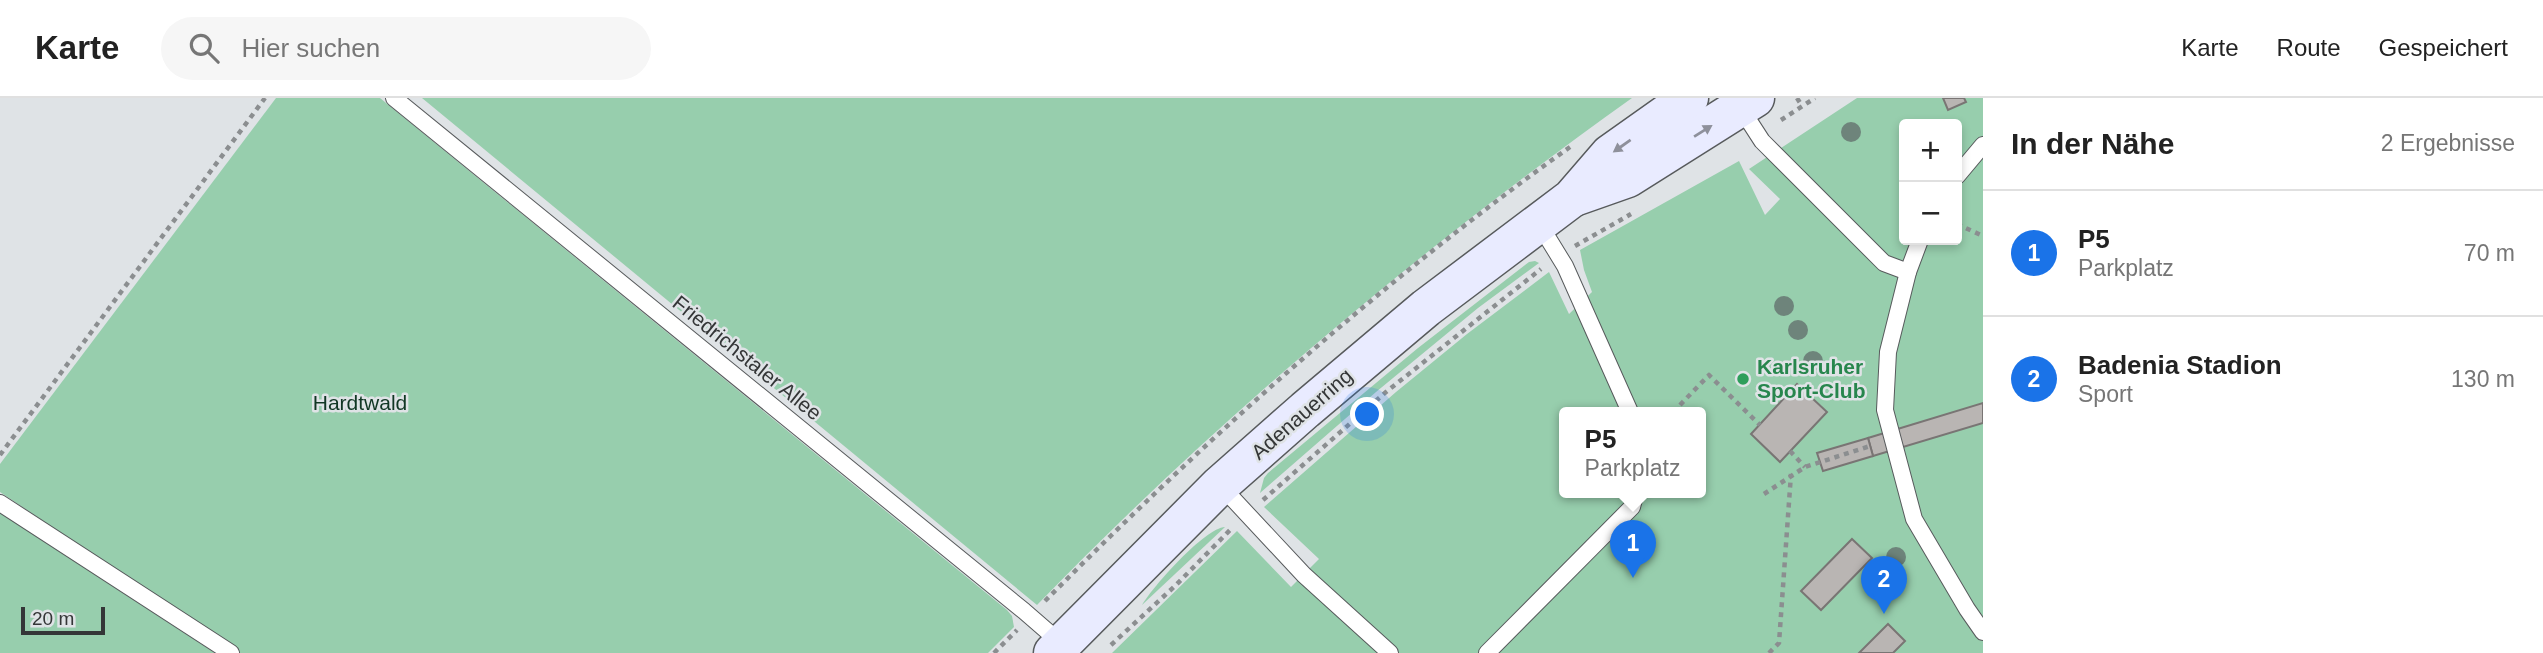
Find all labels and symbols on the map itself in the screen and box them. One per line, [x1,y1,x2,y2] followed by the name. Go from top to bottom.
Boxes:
[1693,125,1712,138] one-way arrow
[1613,139,1631,153] one-way arrow
[668,291,826,425] street label: Friedrichstaler Allee
[1757,355,1865,402] place label: Karlsruher Sport-Club
[1247,364,1357,464] street label: Adenauerring
[1735,371,1751,387] marker: Karlsruher Sport-Club
[313,391,407,414] park label: Hardtwald
[1350,397,1384,431] your location
[1610,520,1656,578] pin: 1
[1861,556,1907,614] pin: 2
[21,604,105,636] scale bar

